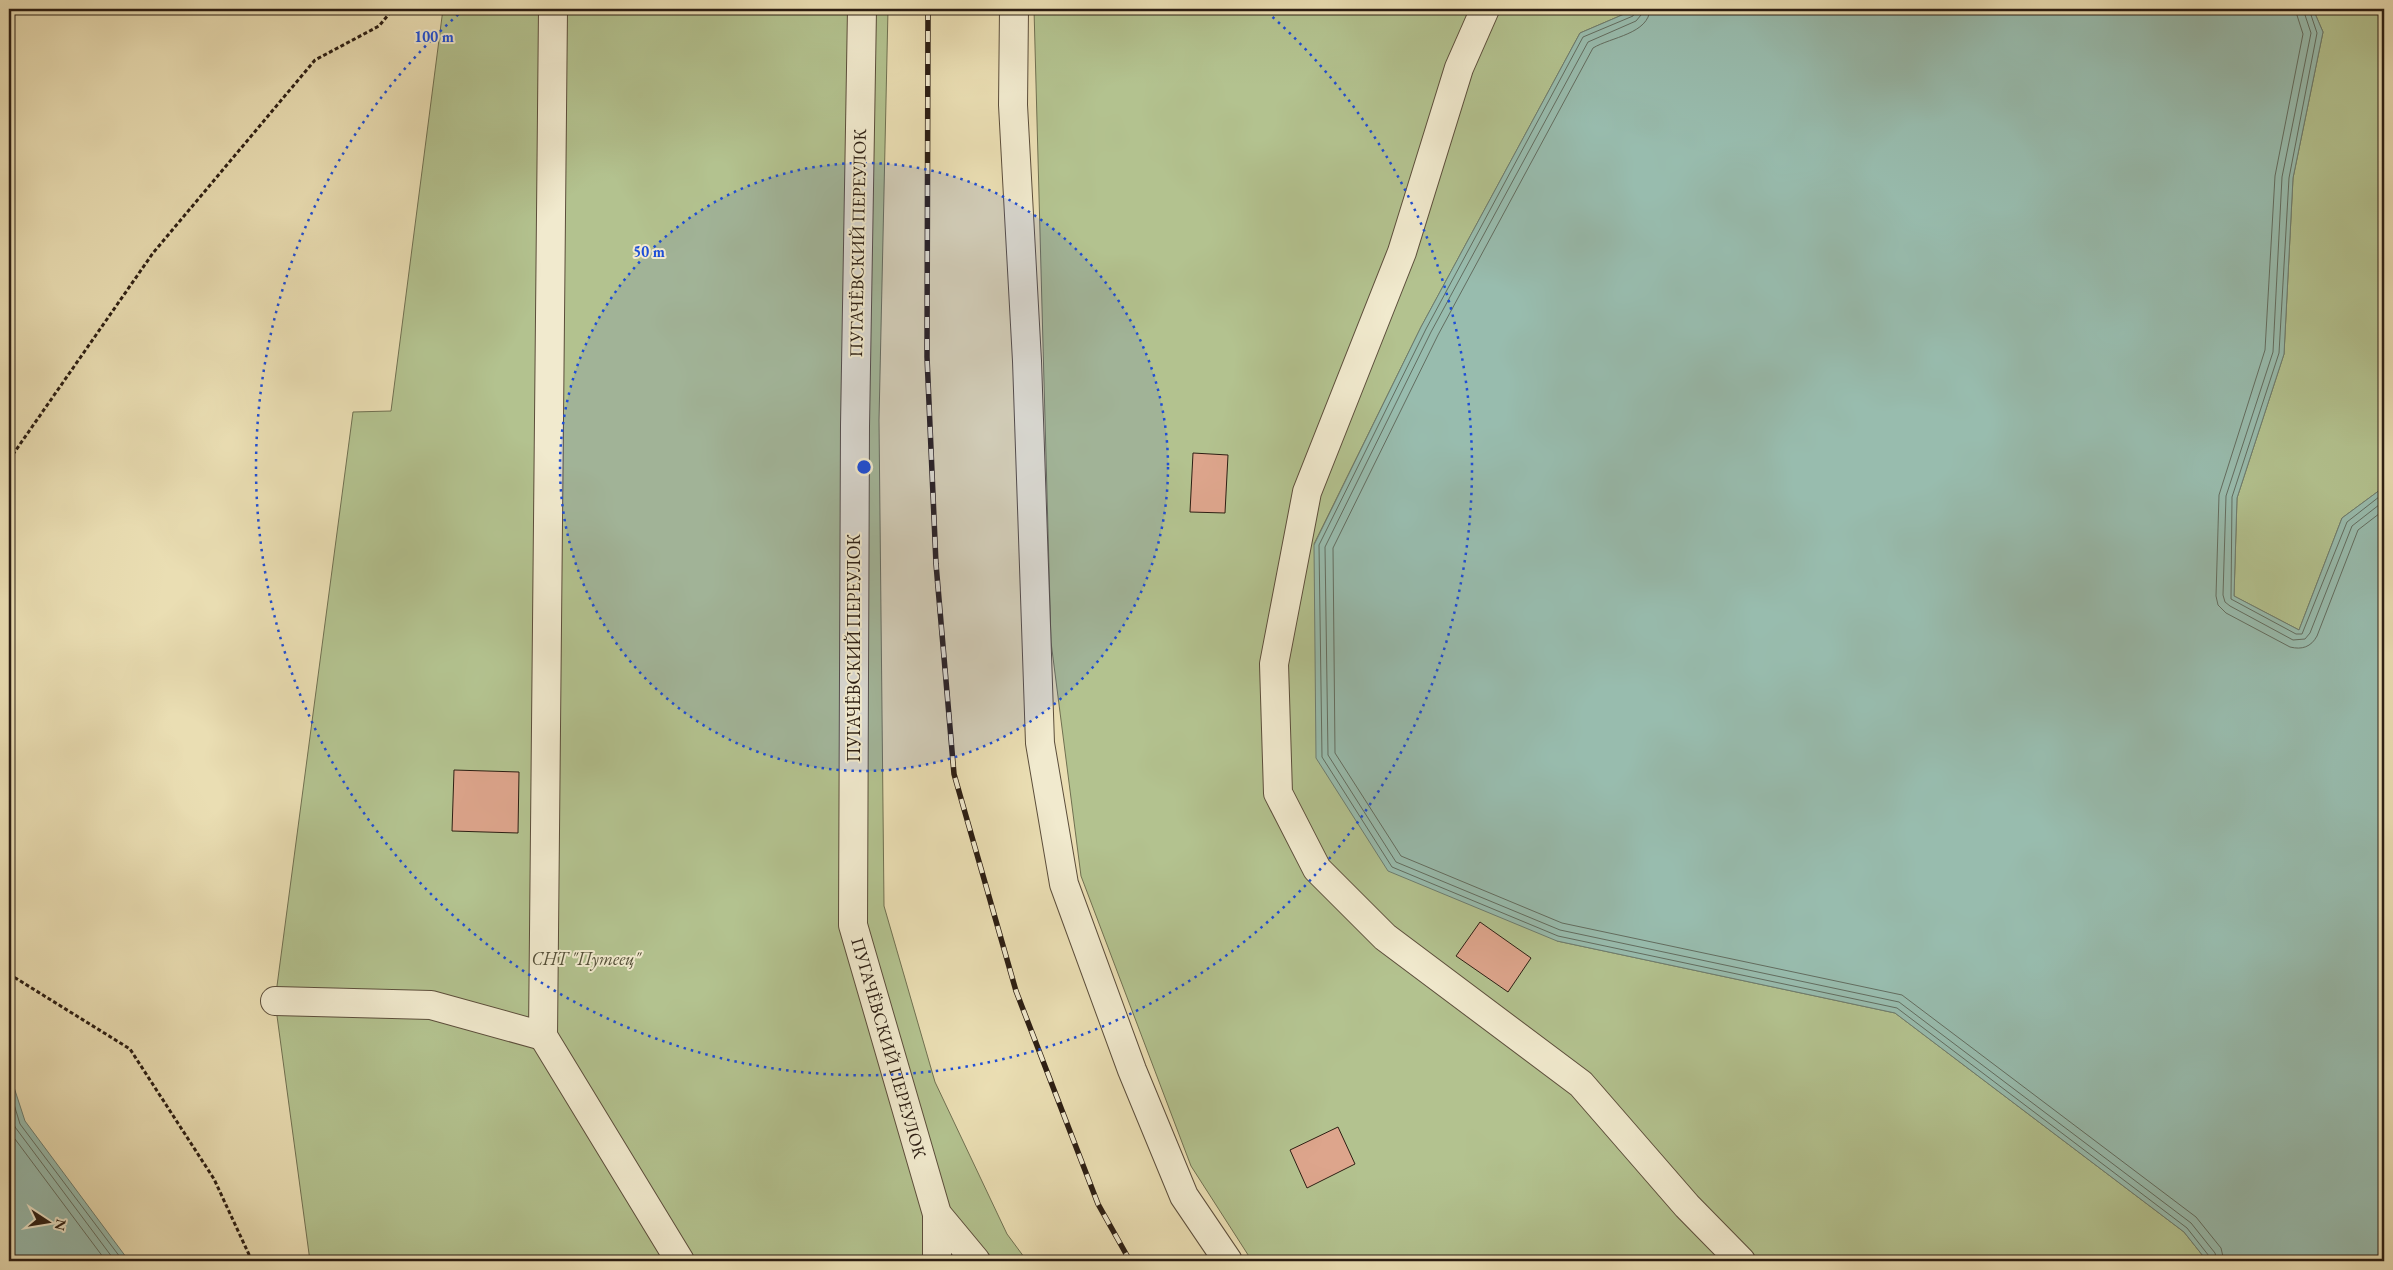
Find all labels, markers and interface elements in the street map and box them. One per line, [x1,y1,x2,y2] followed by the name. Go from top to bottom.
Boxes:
[414,27,454,46] text: 100 m
[844,128,871,358] street label: ПУГАЧЁВСКИЙ ПЕРЕУЛОК
[633,242,665,261] text: 50 m
[855,458,873,476] centre of rings
[842,534,865,762] street label: ПУГАЧЁВСКИЙ ПЕРЕУЛОК
[846,935,932,1161] street label: ПУГАЧЁВСКИЙ ПЕРЕУЛОК
[532,947,643,971] park label: СНТ "Путеец"
[22,1198,72,1248] north arrow
[51,1217,71,1233] text: N

